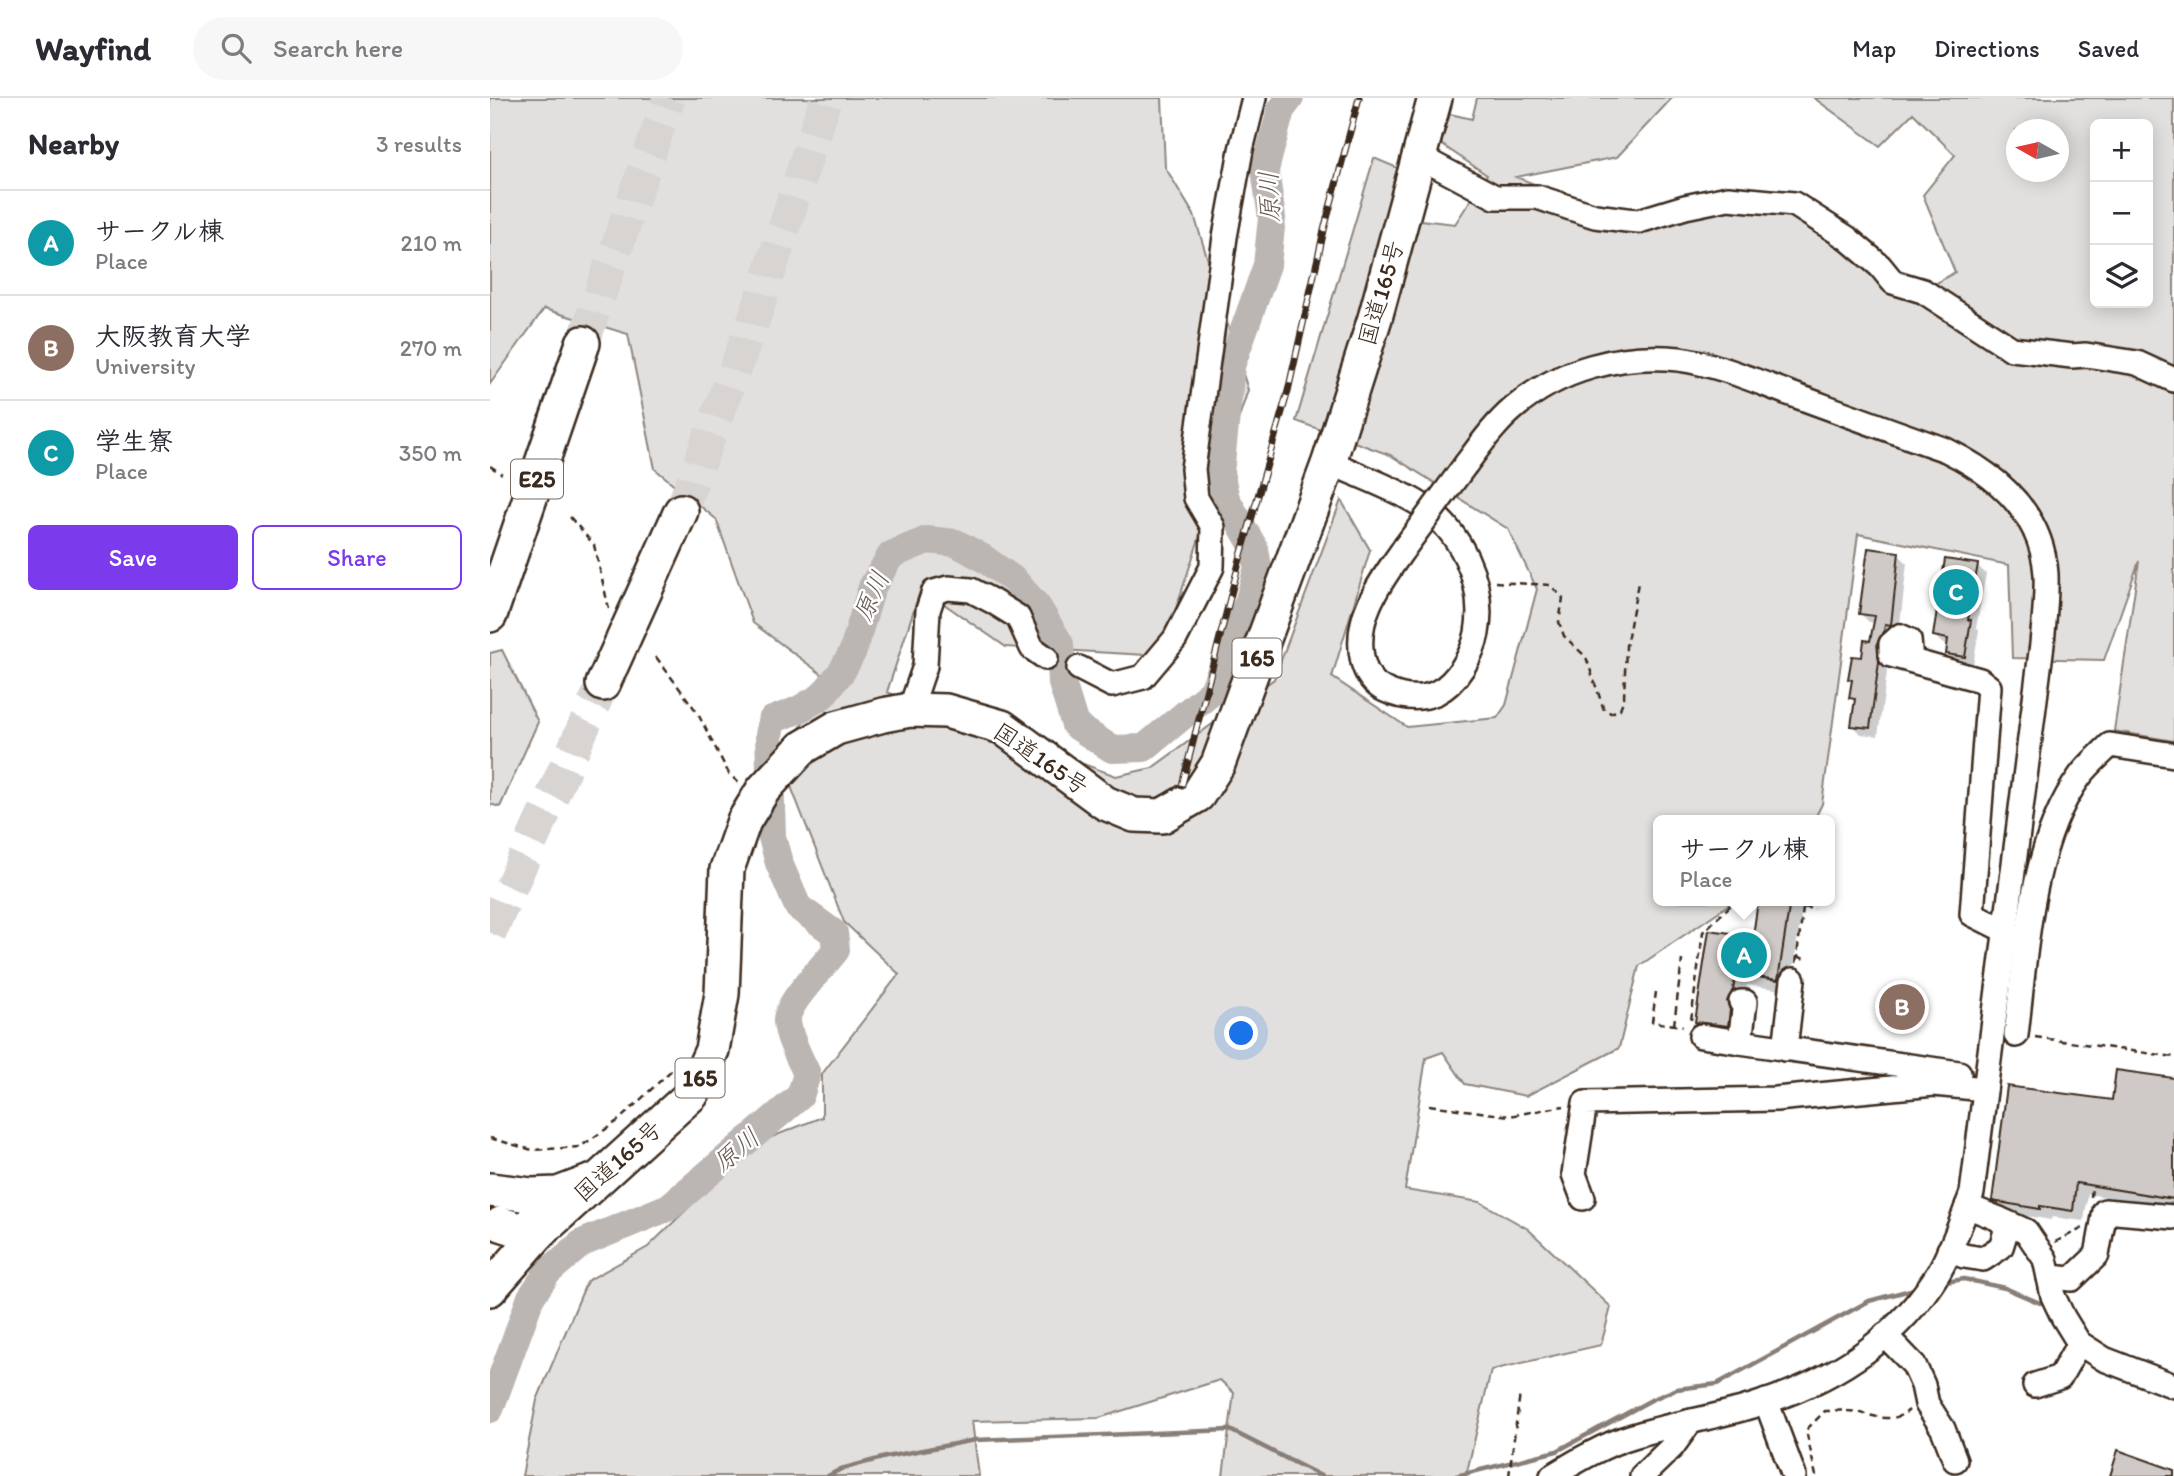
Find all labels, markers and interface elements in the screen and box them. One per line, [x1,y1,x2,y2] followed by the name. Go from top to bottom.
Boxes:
[193,17,683,80] search box
[35,29,151,68] text: Wayfind
[217,29,255,67] icon: search
[273,32,403,64] text: Search here
[1852,34,1896,63] text: Map
[1934,34,2040,63] text: Directions
[2078,34,2139,63] text: Saved
[2006,119,2069,182] north arrow
[2090,119,2153,308] map controls
[2090,119,2153,182] button: +
[28,125,119,162] text: Nearby
[376,130,462,158] text: 3 results
[1252,170,1286,224] water label: 原川
[2090,182,2153,245] button: −
[95,215,224,247] text: サークル棟
[44,229,58,257] text: A
[401,229,462,257] text: 210 m
[1352,237,1409,349] street label: 国道165号
[2090,245,2153,308] button: layers
[95,247,148,275] text: Place
[95,320,251,352] text: 大阪教育大学
[44,334,58,362] text: B
[400,334,462,362] text: 270 m
[95,352,195,380] text: University
[95,425,173,457] text: 学生寮
[44,439,58,467] text: C
[399,439,462,467] text: 350 m
[95,457,148,485] text: Place
[511,460,563,498] road number: E25
[28,525,238,590] button: Save
[252,525,462,590] button: Share
[846,566,896,626] water label: 原川
[1933,566,1979,618] pin: C
[1232,638,1282,678] road number: 165
[988,716,1094,801] street label: 国道165号
[1653,815,1835,906] popup
[1680,833,1808,865] text: サークル棟
[1680,865,1733,893] text: Place
[1721,929,1767,981] pin: A
[1879,981,1925,1033] pin: B
[1224,1016,1258,1050] your location
[676,1058,724,1098] road number: 165
[568,1114,668,1208] street label: 国道165号
[706,1121,766,1179] water label: 原川

